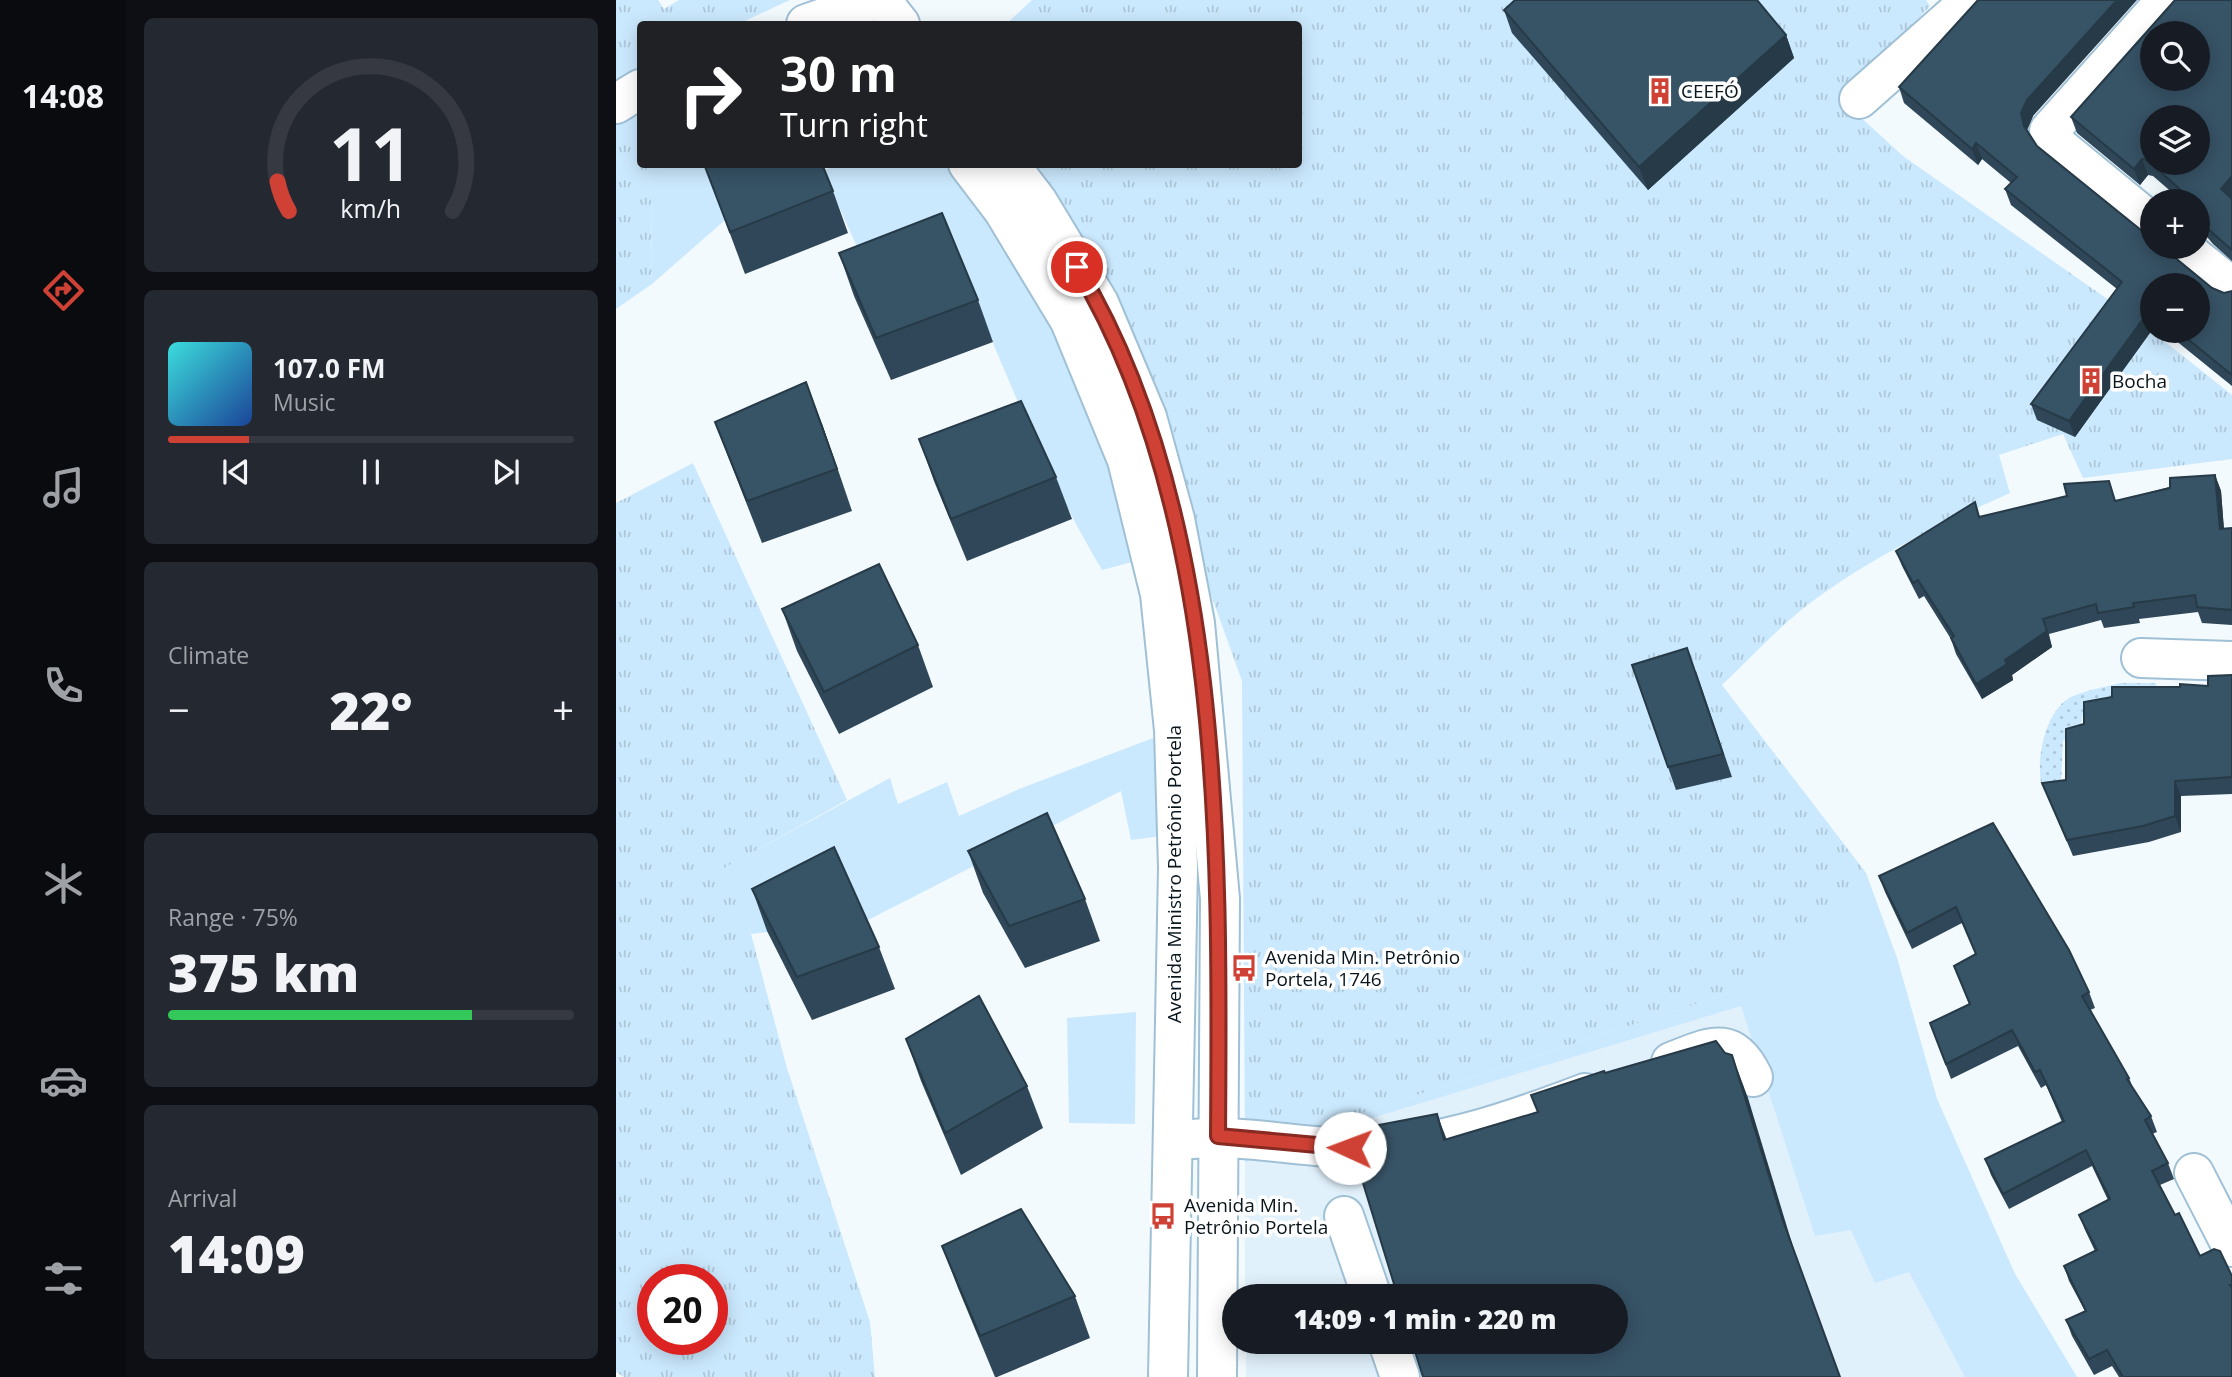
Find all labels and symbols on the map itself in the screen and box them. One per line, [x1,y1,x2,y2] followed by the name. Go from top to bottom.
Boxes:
[1645,76,1675,106] building icon: CEEFÓ
[1681,78,1739,104] place label: CEEFÓ
[1047,237,1107,297] pin
[2076,366,2106,396] building icon: Bocha
[2112,368,2167,394] place label: Bocha
[1161,725,1187,1023] street label: Avenida Ministro Petrônio Portela
[1265,944,1460,992] place label: Avenida Min. Petrônio Portela, 1746
[1229,953,1259,983] bus stop icon: Avenida Min. Petrônio Portela, 1746
[1313,1111,1387,1185] position arrow
[1184,1192,1328,1240] place label: Avenida Min. Petrônio Portela
[1148,1201,1178,1231] bus stop icon: Avenida Min. Petrônio Portela
[637,1264,728,1355] speed limit sign: 20

